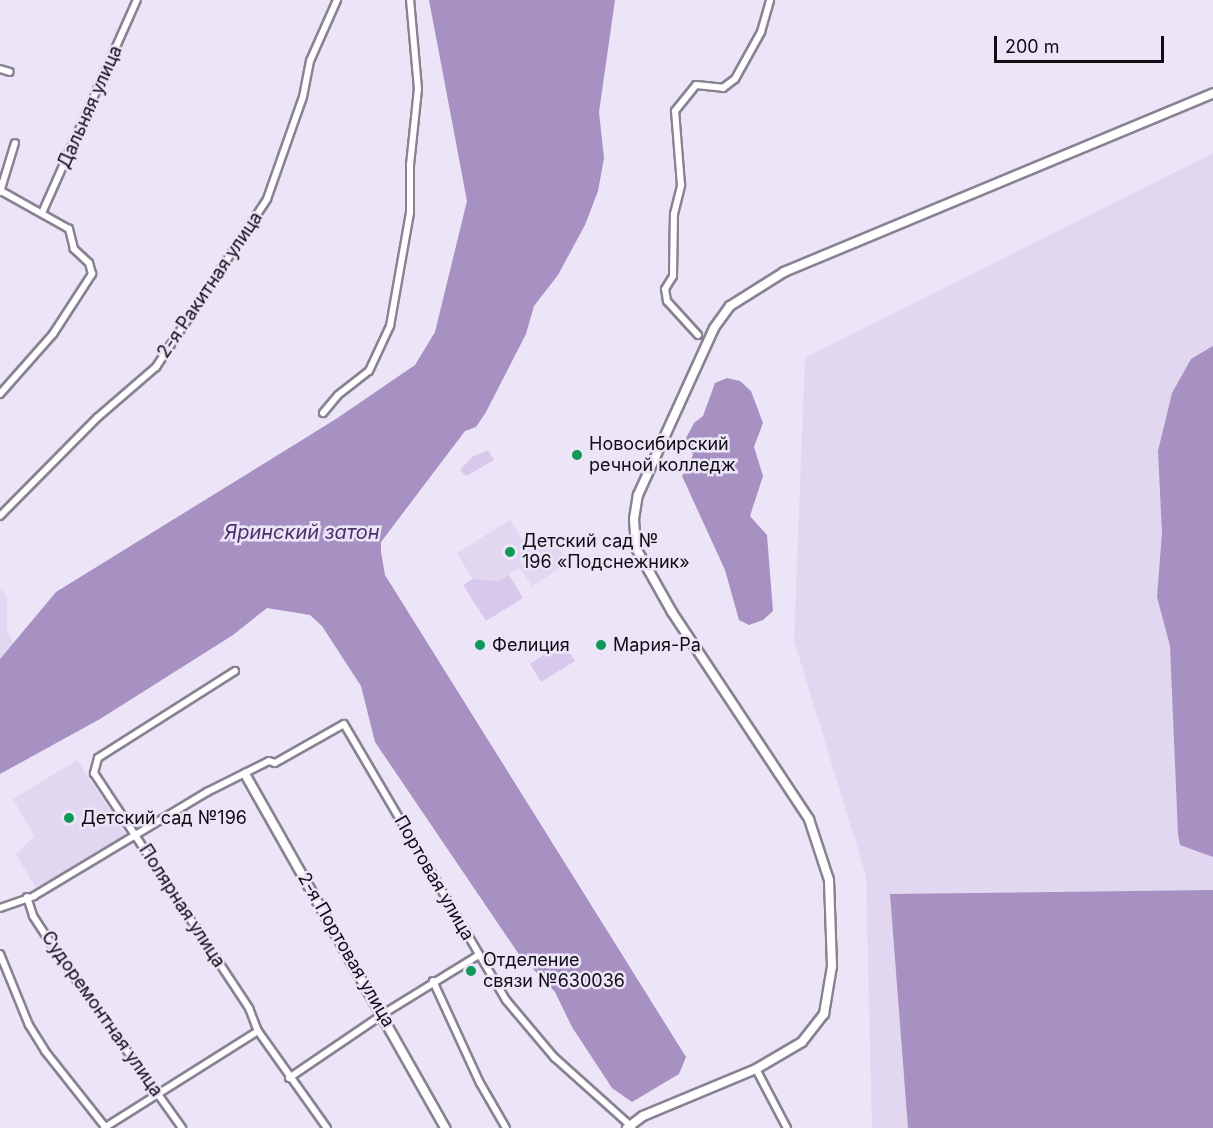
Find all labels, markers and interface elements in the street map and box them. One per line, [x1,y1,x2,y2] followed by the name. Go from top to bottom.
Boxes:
[997,24,1166,62] scale bar
[1005,36,1060,57] text: 200 m
[53,42,127,172] street label: Дальняя улица
[153,208,267,362] street label: 2-я Ракитная улица
[589,434,735,476] place label: Новосибирский речной колледж
[570,448,584,462] marker: Новосибирский речной колледж
[224,520,380,544] water label: Яринский затон
[522,531,690,574] place label: Детский сад № 196 «Подснежник»
[503,545,517,559] marker: Детский сад № 196 «Подснежник»
[492,634,570,656] place label: Фелиция
[613,634,701,656] place label: Мария-Ра
[473,638,487,652] marker: Фелиция
[594,638,608,652] marker: Мария-Ра
[81,807,247,829] place label: Детский сад №196
[62,811,76,825] marker: Детский сад №196
[390,812,478,944] street label: Портовая улица
[134,840,230,972] street label: Полярная улица
[293,869,399,1031] street label: 2-я Портовая улица
[37,927,167,1101] street label: Судоремонтная улица
[483,950,625,992] place label: Отделение связи №630036
[464,964,478,978] marker: Отделение связи №630036

